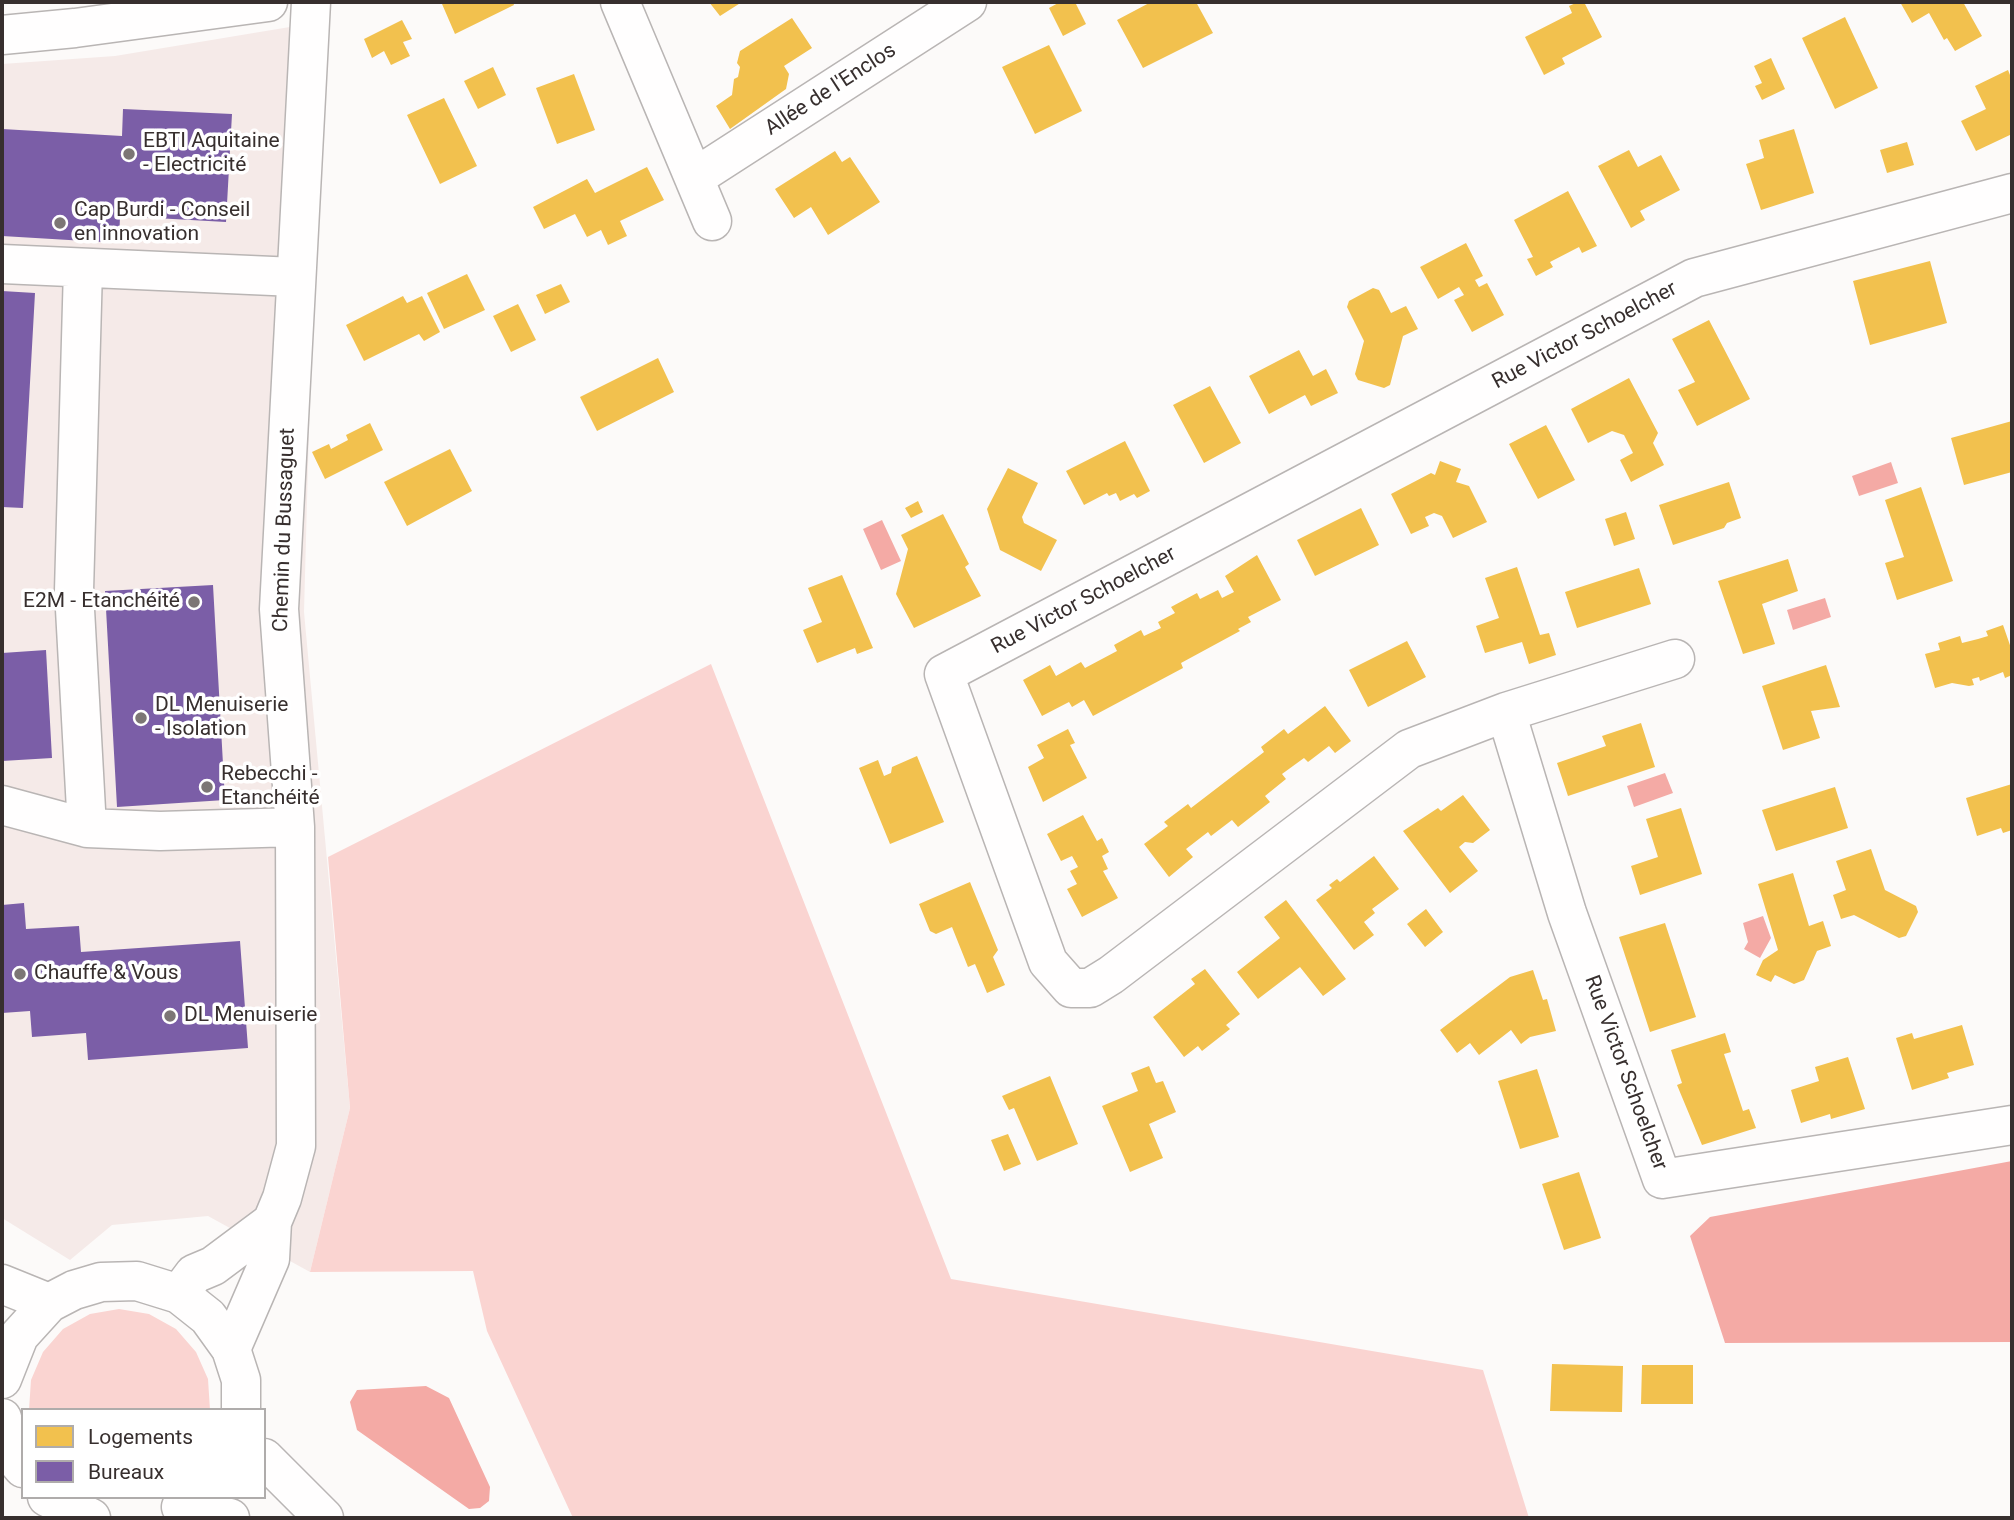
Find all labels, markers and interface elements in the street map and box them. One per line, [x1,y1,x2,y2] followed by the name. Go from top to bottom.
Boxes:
[761,38,901,142] street label: Allée de l'Enclos
[143,129,280,179] place label: EBTI Aquitaine - Electricité
[121,146,137,162] marker: EBTI Aquitaine - Electricité
[74,198,250,248] place label: Cap Burdi - Conseil en innovation
[52,215,68,231] marker: Cap Burdi - Conseil en innovation
[1488,277,1682,395] street label: Rue Victor Schoelcher
[269,427,301,633] street label: Chemin du Bussaguet
[987,542,1181,660] street label: Rue Victor Schoelcher
[23,589,180,615] place label: E2M - Etanchéité
[186,594,202,610] marker: E2M - Etanchéité
[155,693,288,743] place label: DL Menuiserie - Isolation
[133,710,149,726] marker: DL Menuiserie - Isolation
[221,762,320,812] place label: Rebecchi - Etanchéité
[199,779,215,795] marker: Rebecchi - Etanchéité
[34,961,178,987] place label: Chauffe & Vous
[12,966,28,982] marker: Chauffe & Vous
[1578,972,1672,1174] street label: Rue Victor Schoelcher
[184,1003,317,1029] place label: DL Menuiserie
[162,1008,178,1024] marker: DL Menuiserie
[21,1408,266,1499] legend
[88,1425,193,1449] text: Logements
[88,1460,164,1484] text: Bureaux

